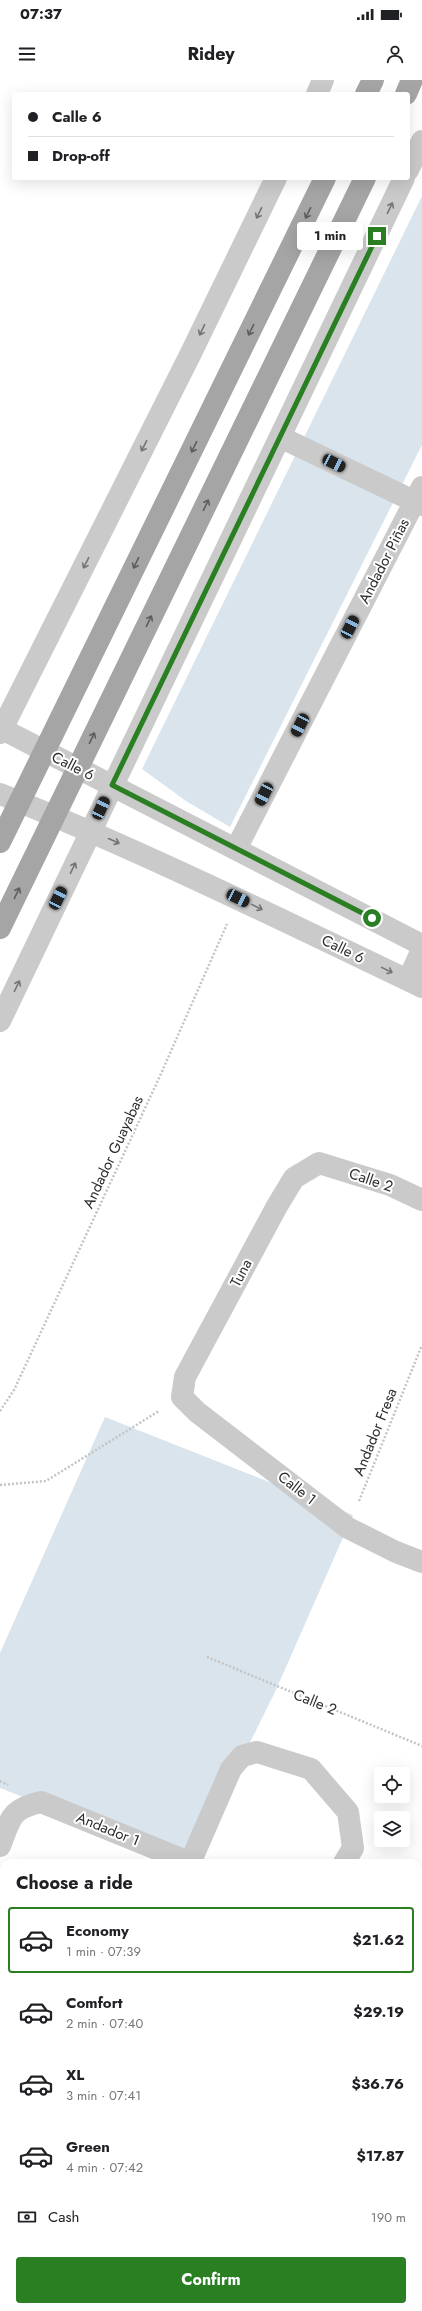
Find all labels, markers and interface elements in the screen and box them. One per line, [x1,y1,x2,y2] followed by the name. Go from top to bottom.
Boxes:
[20,3,62,25] text: 07:37
[187,41,235,67] text: Ridey
[16,43,38,65] icon: menu
[384,43,406,65] icon: person
[52,106,102,128] text: Calle 6
[52,145,110,167] text: Drop-off
[387,203,394,215] one-way arrow
[255,207,262,219] one-way arrow
[304,207,311,219] one-way arrow
[297,222,363,250] callout: 1 min
[314,226,346,245] text: 1 min
[368,227,386,245] route end
[247,323,254,335] one-way arrow
[198,324,205,336] one-way arrow
[140,440,147,452] one-way arrow
[190,440,197,452] one-way arrow
[321,452,347,474] car
[203,499,210,511] one-way arrow
[353,514,415,608] street label: Andador Piñas
[81,556,89,568] one-way arrow
[132,557,140,569] one-way arrow
[339,614,361,640] car
[146,616,153,628] one-way arrow
[289,712,311,738] car
[89,733,96,745] one-way arrow
[48,746,98,786] street label: Calle 6
[253,781,275,807] car
[90,795,112,821] car
[107,838,119,845] one-way arrow
[70,863,77,875] one-way arrow
[47,885,69,911] car
[14,887,21,899] one-way arrow
[225,887,251,909] car
[251,904,263,911] one-way arrow
[363,909,381,927] route start
[318,929,368,969] street label: Calle 6
[380,967,392,974] one-way arrow
[14,980,21,992] one-way arrow
[77,1092,149,1212] street label: Andador Guayabas
[346,1162,396,1198] street label: Calle 2
[225,1255,257,1291] street label: Tuna
[347,1385,403,1479] street label: Andador Fresa
[273,1466,321,1510] street label: Calle 1
[290,1683,340,1721] street label: Calle 2
[374,1767,410,1847] map controls
[374,1767,410,1803] button: locate
[73,1806,143,1852] street label: Andador 1
[374,1811,410,1847] button: layers
[16,1870,133,1896] text: Choose a ride
[66,1920,129,1942] text: Economy
[18,1922,54,1958] icon: car
[352,1929,404,1951] text: $21.62
[66,1942,141,1961] text: 1 min · 07:39
[66,1992,123,2014] text: Comfort
[18,1994,54,2030] icon: car
[353,2001,404,2023] text: $29.19
[66,2014,143,2033] text: 2 min · 07:40
[66,2064,84,2086] text: XL
[18,2066,54,2102] icon: car
[351,2073,404,2095] text: $36.76
[66,2086,141,2105] text: 3 min · 07:41
[66,2136,110,2158] text: Green
[18,2138,54,2174] icon: car
[356,2145,404,2167] text: $17.87
[66,2158,143,2177] text: 4 min · 07:42
[16,2206,38,2228] icon: cash
[48,2206,79,2228] text: Cash
[371,2208,406,2227] text: 190 m
[16,2257,406,2303] button: Confirm

